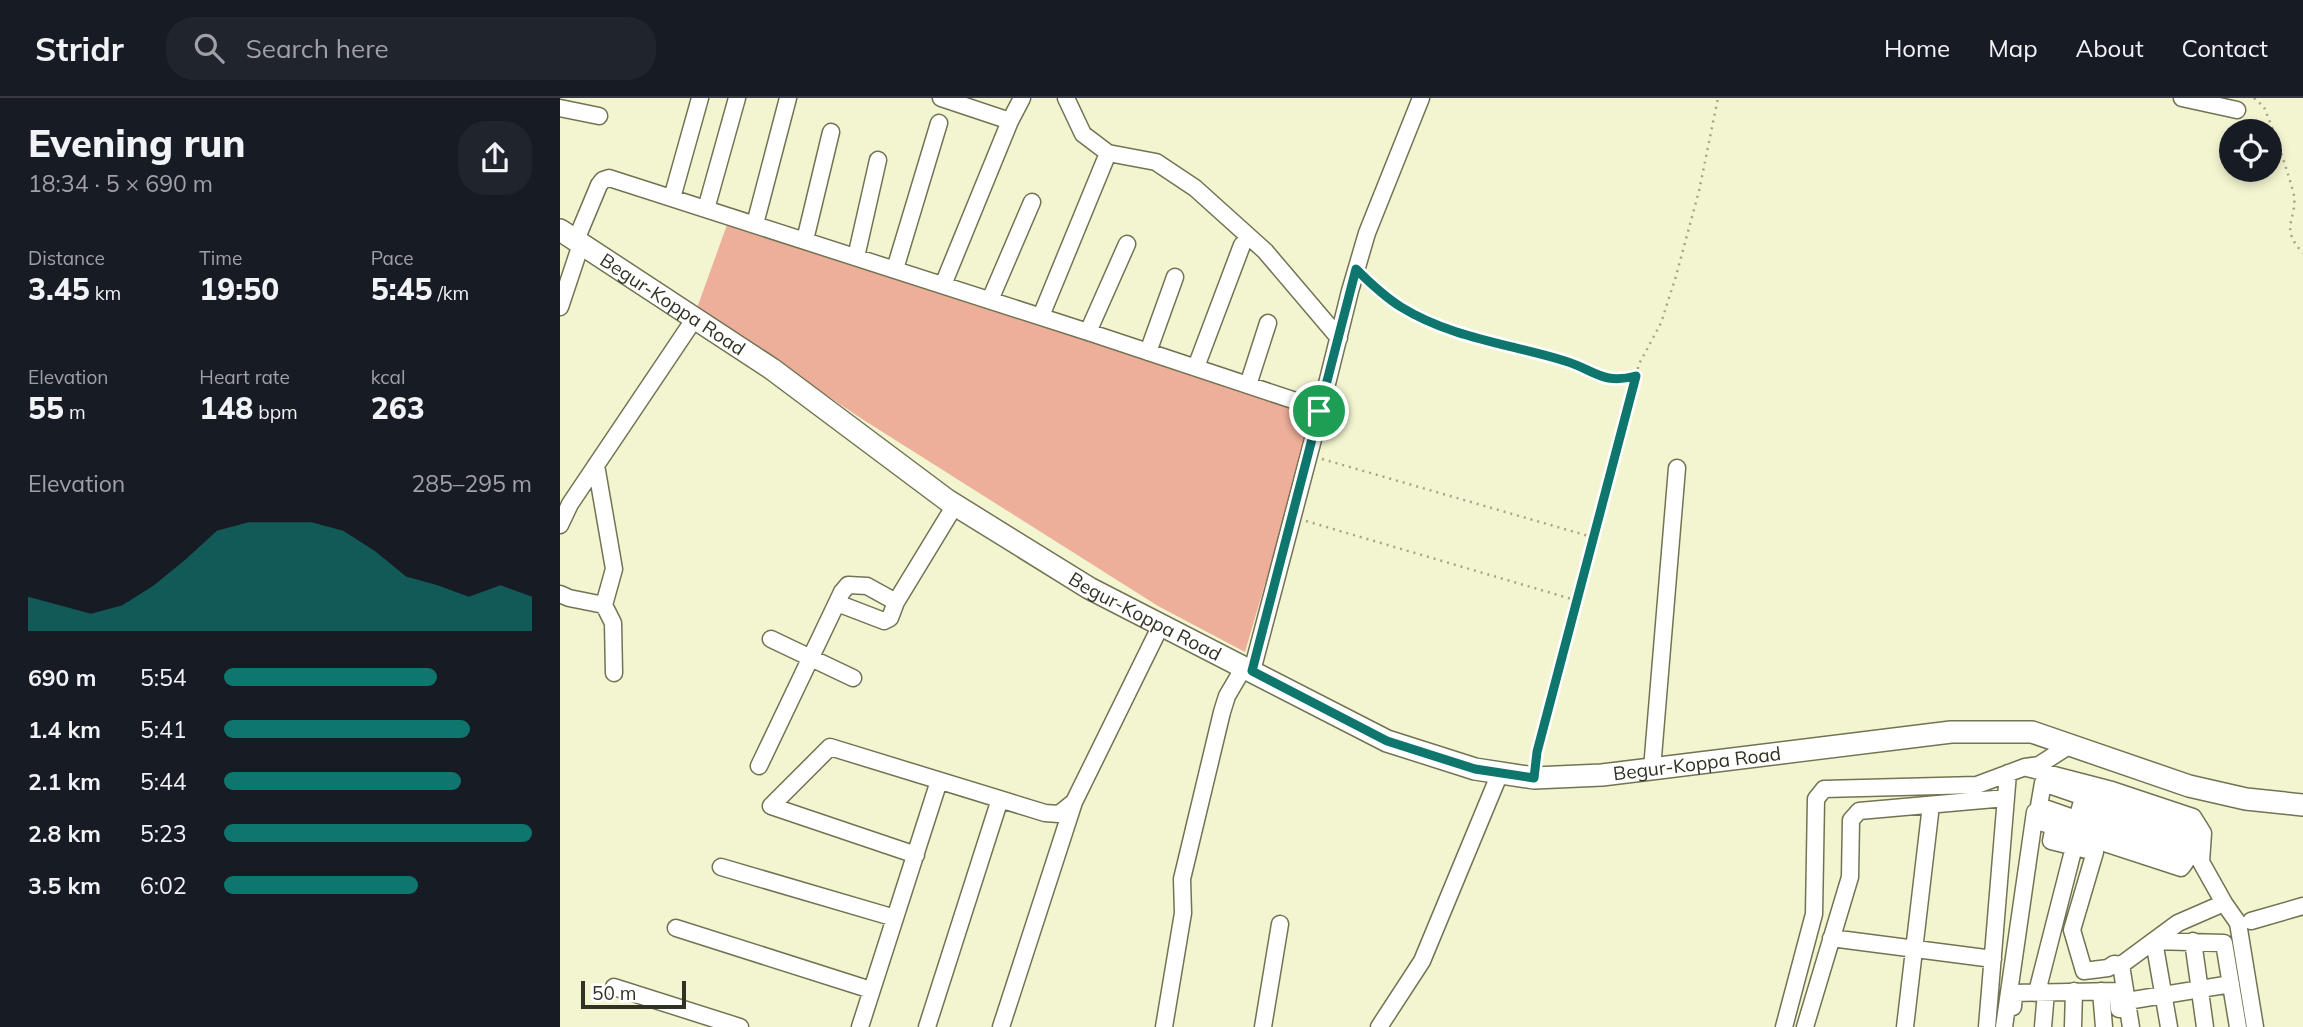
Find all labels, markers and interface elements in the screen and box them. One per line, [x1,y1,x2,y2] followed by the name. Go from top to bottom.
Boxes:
[166,17,656,80] search box
[35,28,124,69] text: Stridr
[190,29,228,67] icon: search
[246,32,389,65] text: Search here
[1884,33,1950,63] text: Home
[1988,33,2038,63] text: Map
[2076,33,2144,63] text: About
[2182,33,2268,63] text: Contact
[28,119,246,167] text: Evening run
[2219,119,2282,182] map controls
[2219,119,2282,182] button: locate
[458,121,532,195] button: share
[28,169,213,198] text: 18:34 · 5 × 690 m
[28,246,105,270] text: Distance
[199,246,242,270] text: Time
[371,246,414,270] text: Pace
[596,248,750,360] street label: Begur-Koppa Road
[28,270,90,308] text: 3.45
[199,270,279,308] text: 19:50
[371,270,432,308] text: 5:45
[90,281,121,305] text: km
[432,281,469,305] text: /km
[28,365,108,389] text: Elevation
[199,365,290,389] text: Heart rate
[371,365,405,389] text: kcal
[1289,381,1349,441] pin
[28,389,64,427] text: 55
[199,389,253,427] text: 148
[371,389,425,427] text: 263
[1300,392,1338,430] icon: arrive
[64,400,86,424] text: m
[253,400,298,424] text: bpm
[28,469,125,498] text: Elevation
[411,469,532,498] text: 285–295 m
[1064,566,1225,666] street label: Begur-Koppa Road
[28,663,96,692] text: 690 m
[140,663,187,692] text: 5:54
[28,715,101,744] text: 1.4 km
[140,715,187,744] text: 5:41
[1612,741,1782,786] street label: Begur-Koppa Road
[28,767,101,796] text: 2.1 km
[140,767,187,796] text: 5:44
[28,819,101,848] text: 2.8 km
[140,819,187,848] text: 5:23
[28,871,101,900] text: 3.5 km
[140,871,187,900] text: 6:02
[581,978,686,1010] scale bar
[592,981,636,1005] text: 50 m

